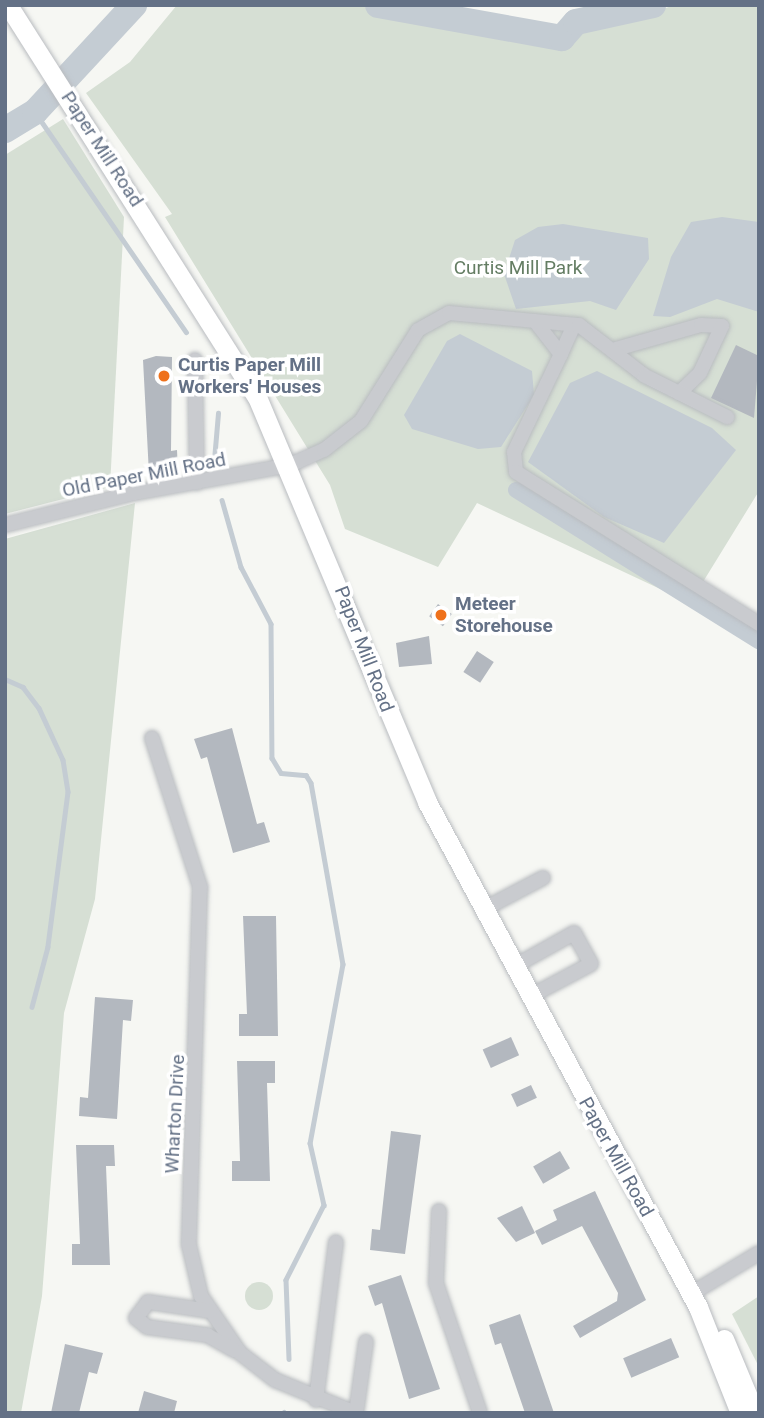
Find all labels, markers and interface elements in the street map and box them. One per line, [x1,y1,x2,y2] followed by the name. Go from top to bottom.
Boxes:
[56,87,148,211] street label: Paper Mill Road
[454,257,582,279] park label: Curtis Mill Park
[178,354,321,398] place label: Curtis Paper Mill Workers' Houses
[156,368,172,384] marker: Curtis Paper Mill Workers' Houses
[60,448,228,502] street label: Old Paper Mill Road
[330,583,398,715] street label: Paper Mill Road
[455,593,553,637] place label: Meteer Storehouse
[433,607,449,623] marker: Meteer Storehouse
[160,1054,190,1174] street label: Wharton Drive
[574,1093,658,1221] street label: Paper Mill Road

